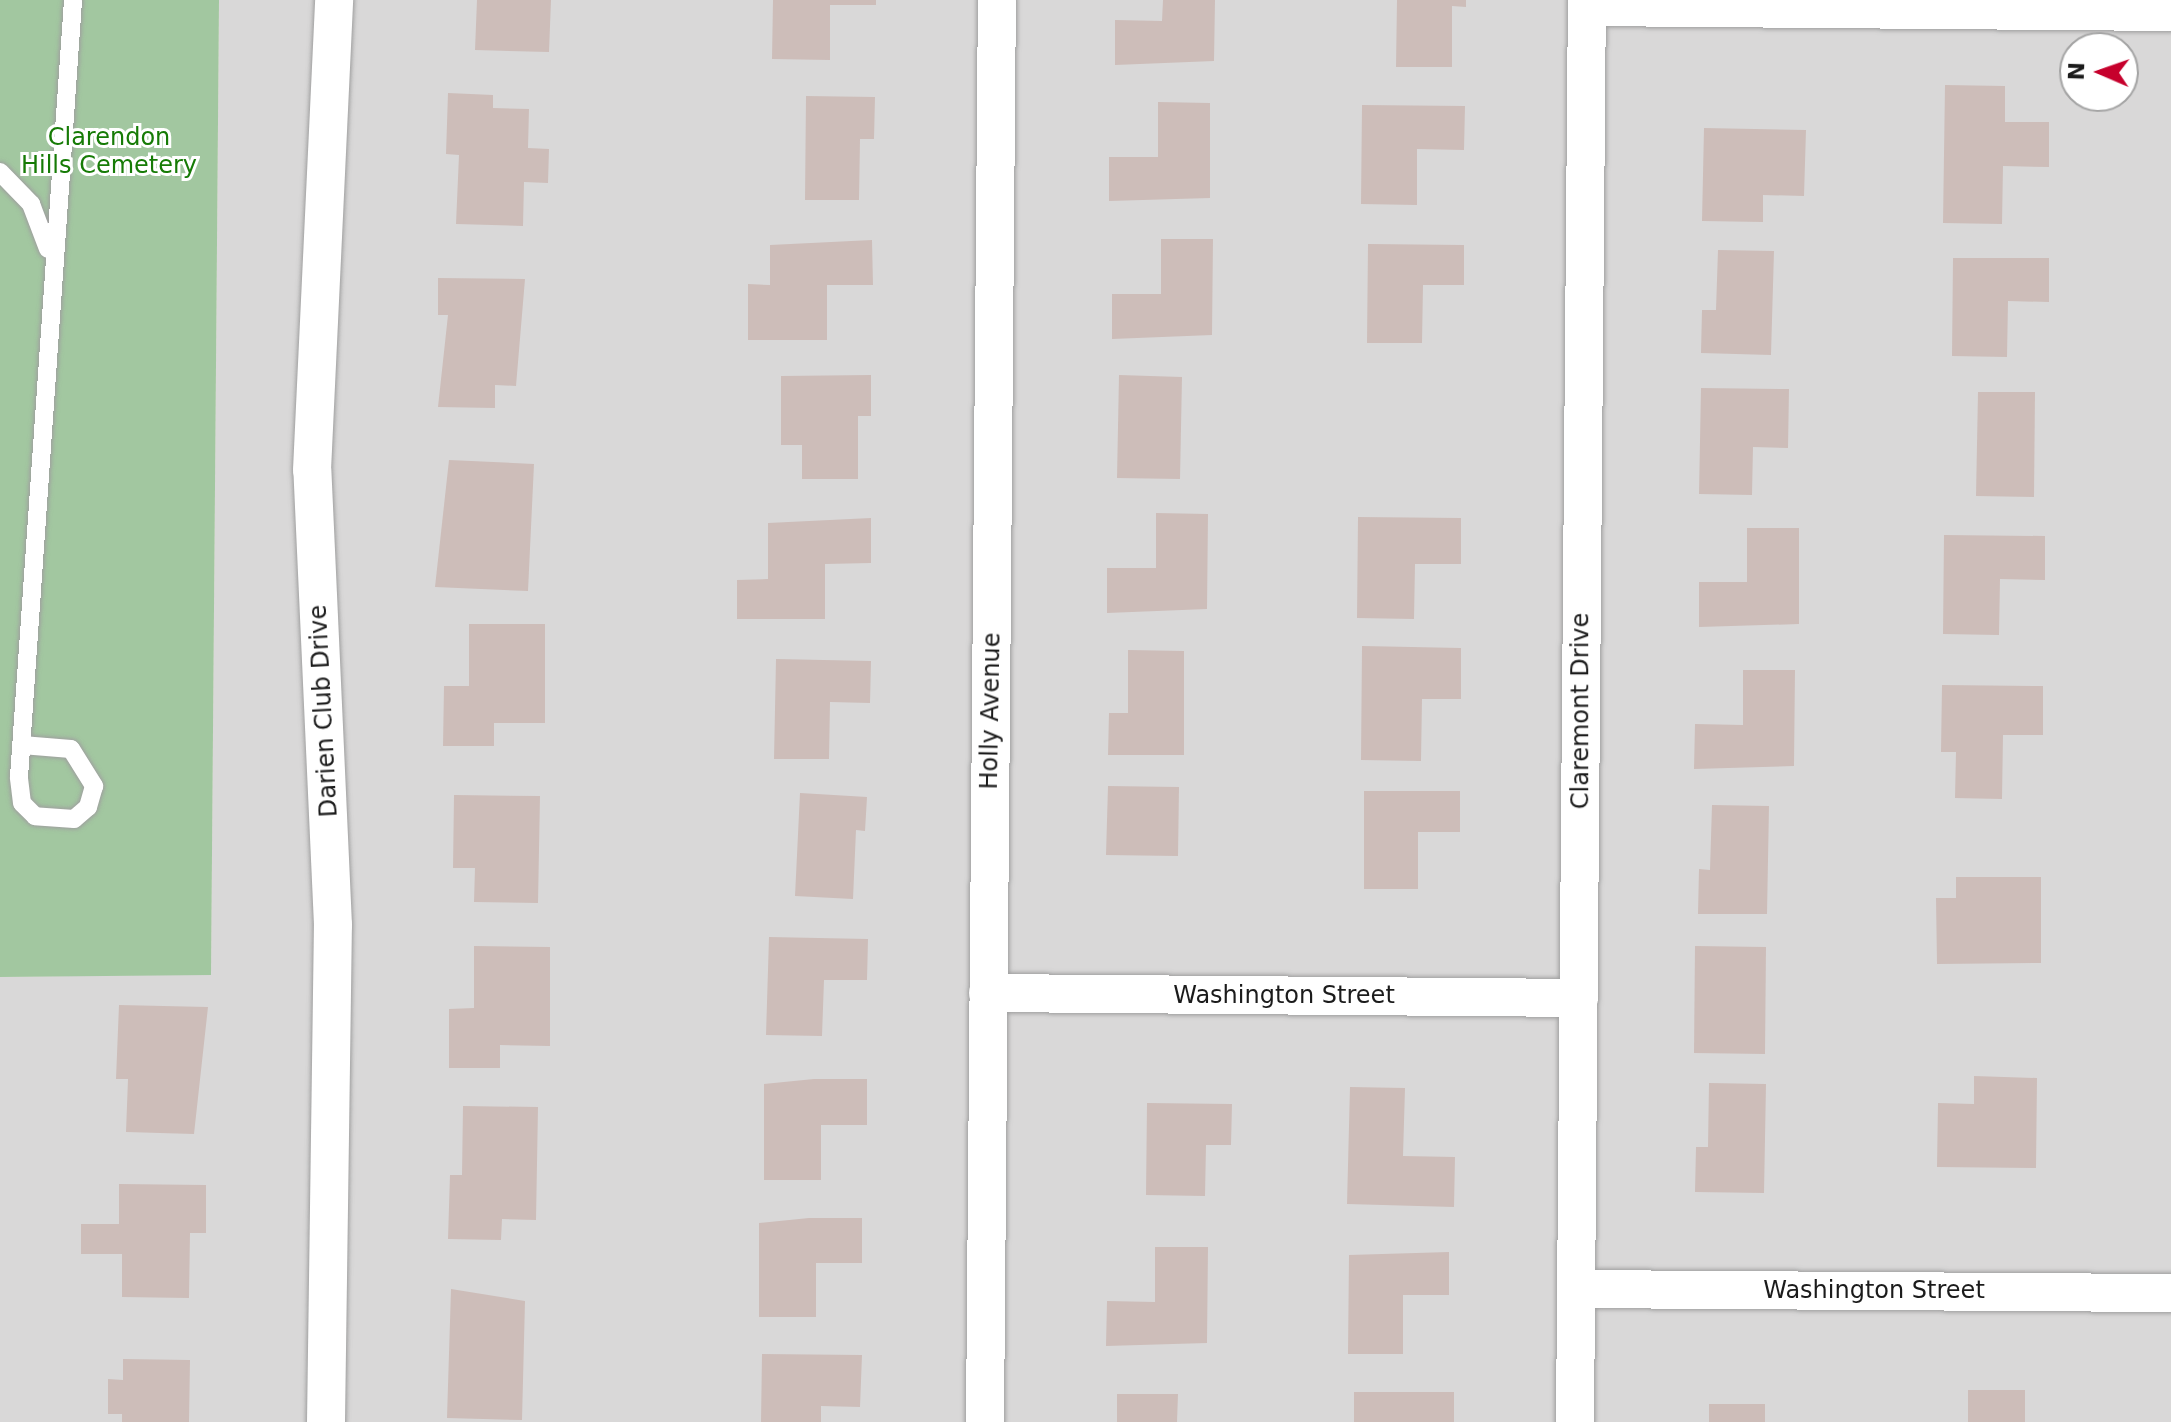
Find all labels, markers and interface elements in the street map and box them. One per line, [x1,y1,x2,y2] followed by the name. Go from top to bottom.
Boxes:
[2059,32,2139,112] north arrow
[2064,62,2089,81] text: N
[21,124,197,180] park label: Clarendon Hills Cemetery
[304,604,344,818] street label: Darien Club Drive
[1567,613,1595,809] street label: Claremont Drive
[975,632,1007,790] street label: Holly Avenue
[1173,982,1395,1010] street label: Washington Street
[1763,1277,1985,1305] street label: Washington Street

